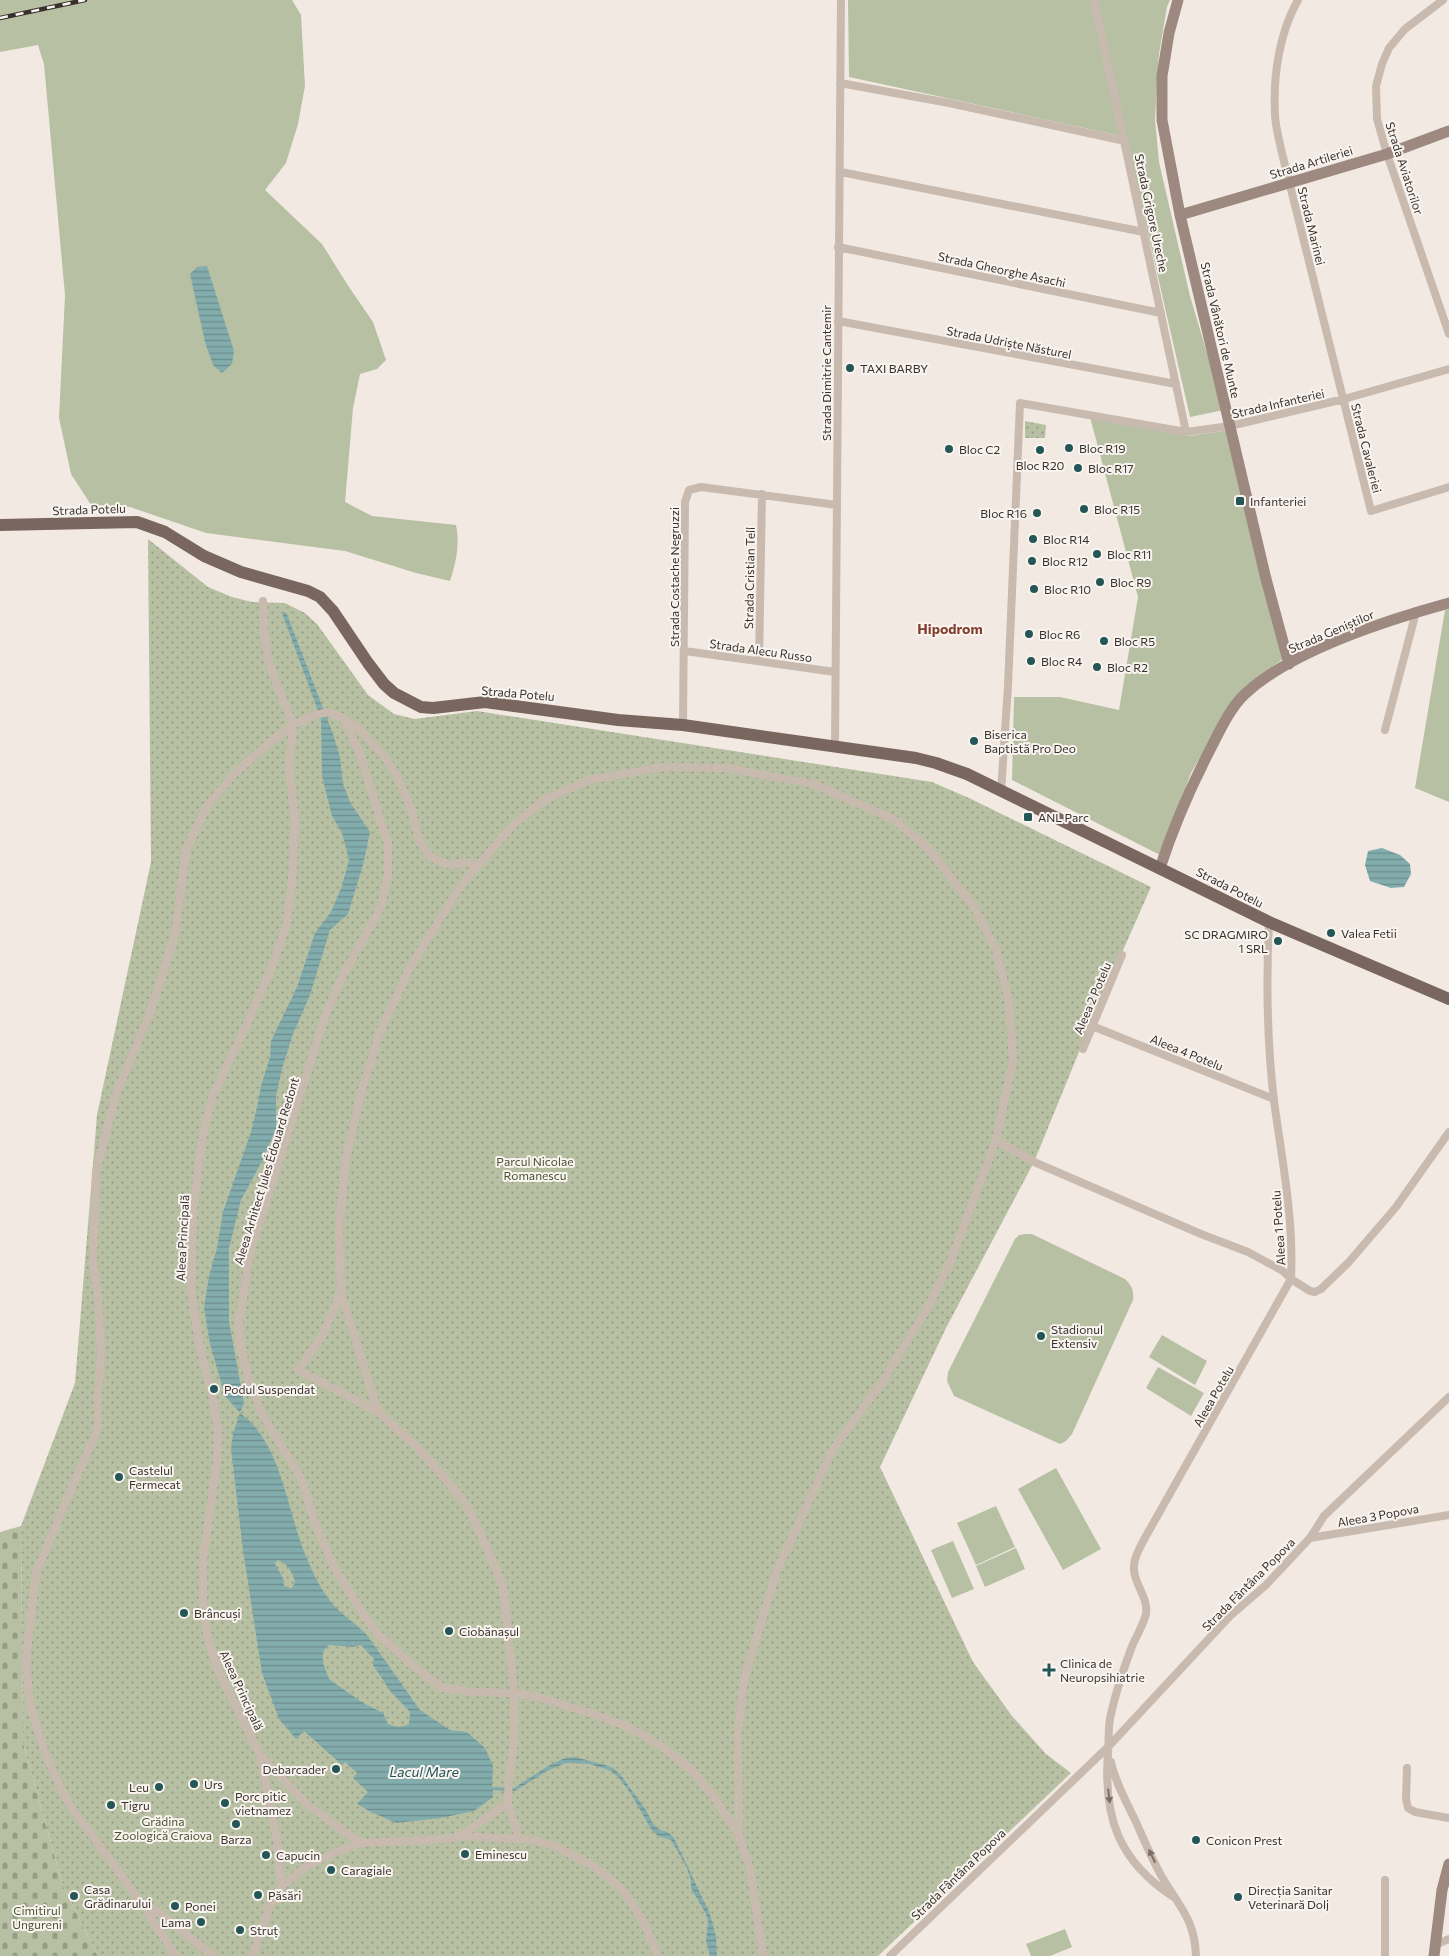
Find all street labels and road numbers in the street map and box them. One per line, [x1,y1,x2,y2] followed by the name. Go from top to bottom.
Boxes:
[1383,120,1427,216] street label: Strada Aviatorilor
[1268,143,1354,181] street label: Strada Artileriei
[1133,153,1171,273] street label: Strada Grigore Ureche
[1296,185,1328,267] street label: Strada Marinei
[937,249,1067,289] street label: Strada Gheorghe Asachi
[1199,261,1243,399] street label: Strada Vânători de Munte
[819,305,833,441] street label: Strada Dimitrie Cantemir
[945,323,1073,362] street label: Strada Udriște Năsturel
[1230,386,1326,420] street label: Strada Infanteriei
[1349,402,1385,494] street label: Strada Cavaleriei
[52,501,126,517] street label: Strada Potelu
[667,507,681,647] street label: Strada Costache Negruzzi
[741,527,757,629] street label: Strada Cristian Tell
[1286,607,1377,656] street label: Strada Geniștilor
[709,636,813,664] street label: Strada Alecu Russo
[481,683,555,703] street label: Strada Potelu
[1194,864,1266,910] street label: Strada Potelu
[1071,960,1113,1036] street label: Aleea 2 Potelu
[1149,1031,1225,1073] street label: Aleea 4 Potelu
[231,1076,302,1267] street label: Aleea Arhitect Jules Édouard Redont
[1268,1190,1288,1266] street label: Aleea 1 Potelu
[173,1194,191,1282] street label: Aleea Principală
[1190,1363,1236,1429] street label: Aleea Potelu
[1336,1501,1420,1529] street label: Aleea 3 Popova
[1199,1535,1297,1633] street label: Strada Fântâna Popova
[217,1648,267,1732] street label: Aleea Principală
[908,1825,1008,1923] street label: Strada Fântâna Popova

